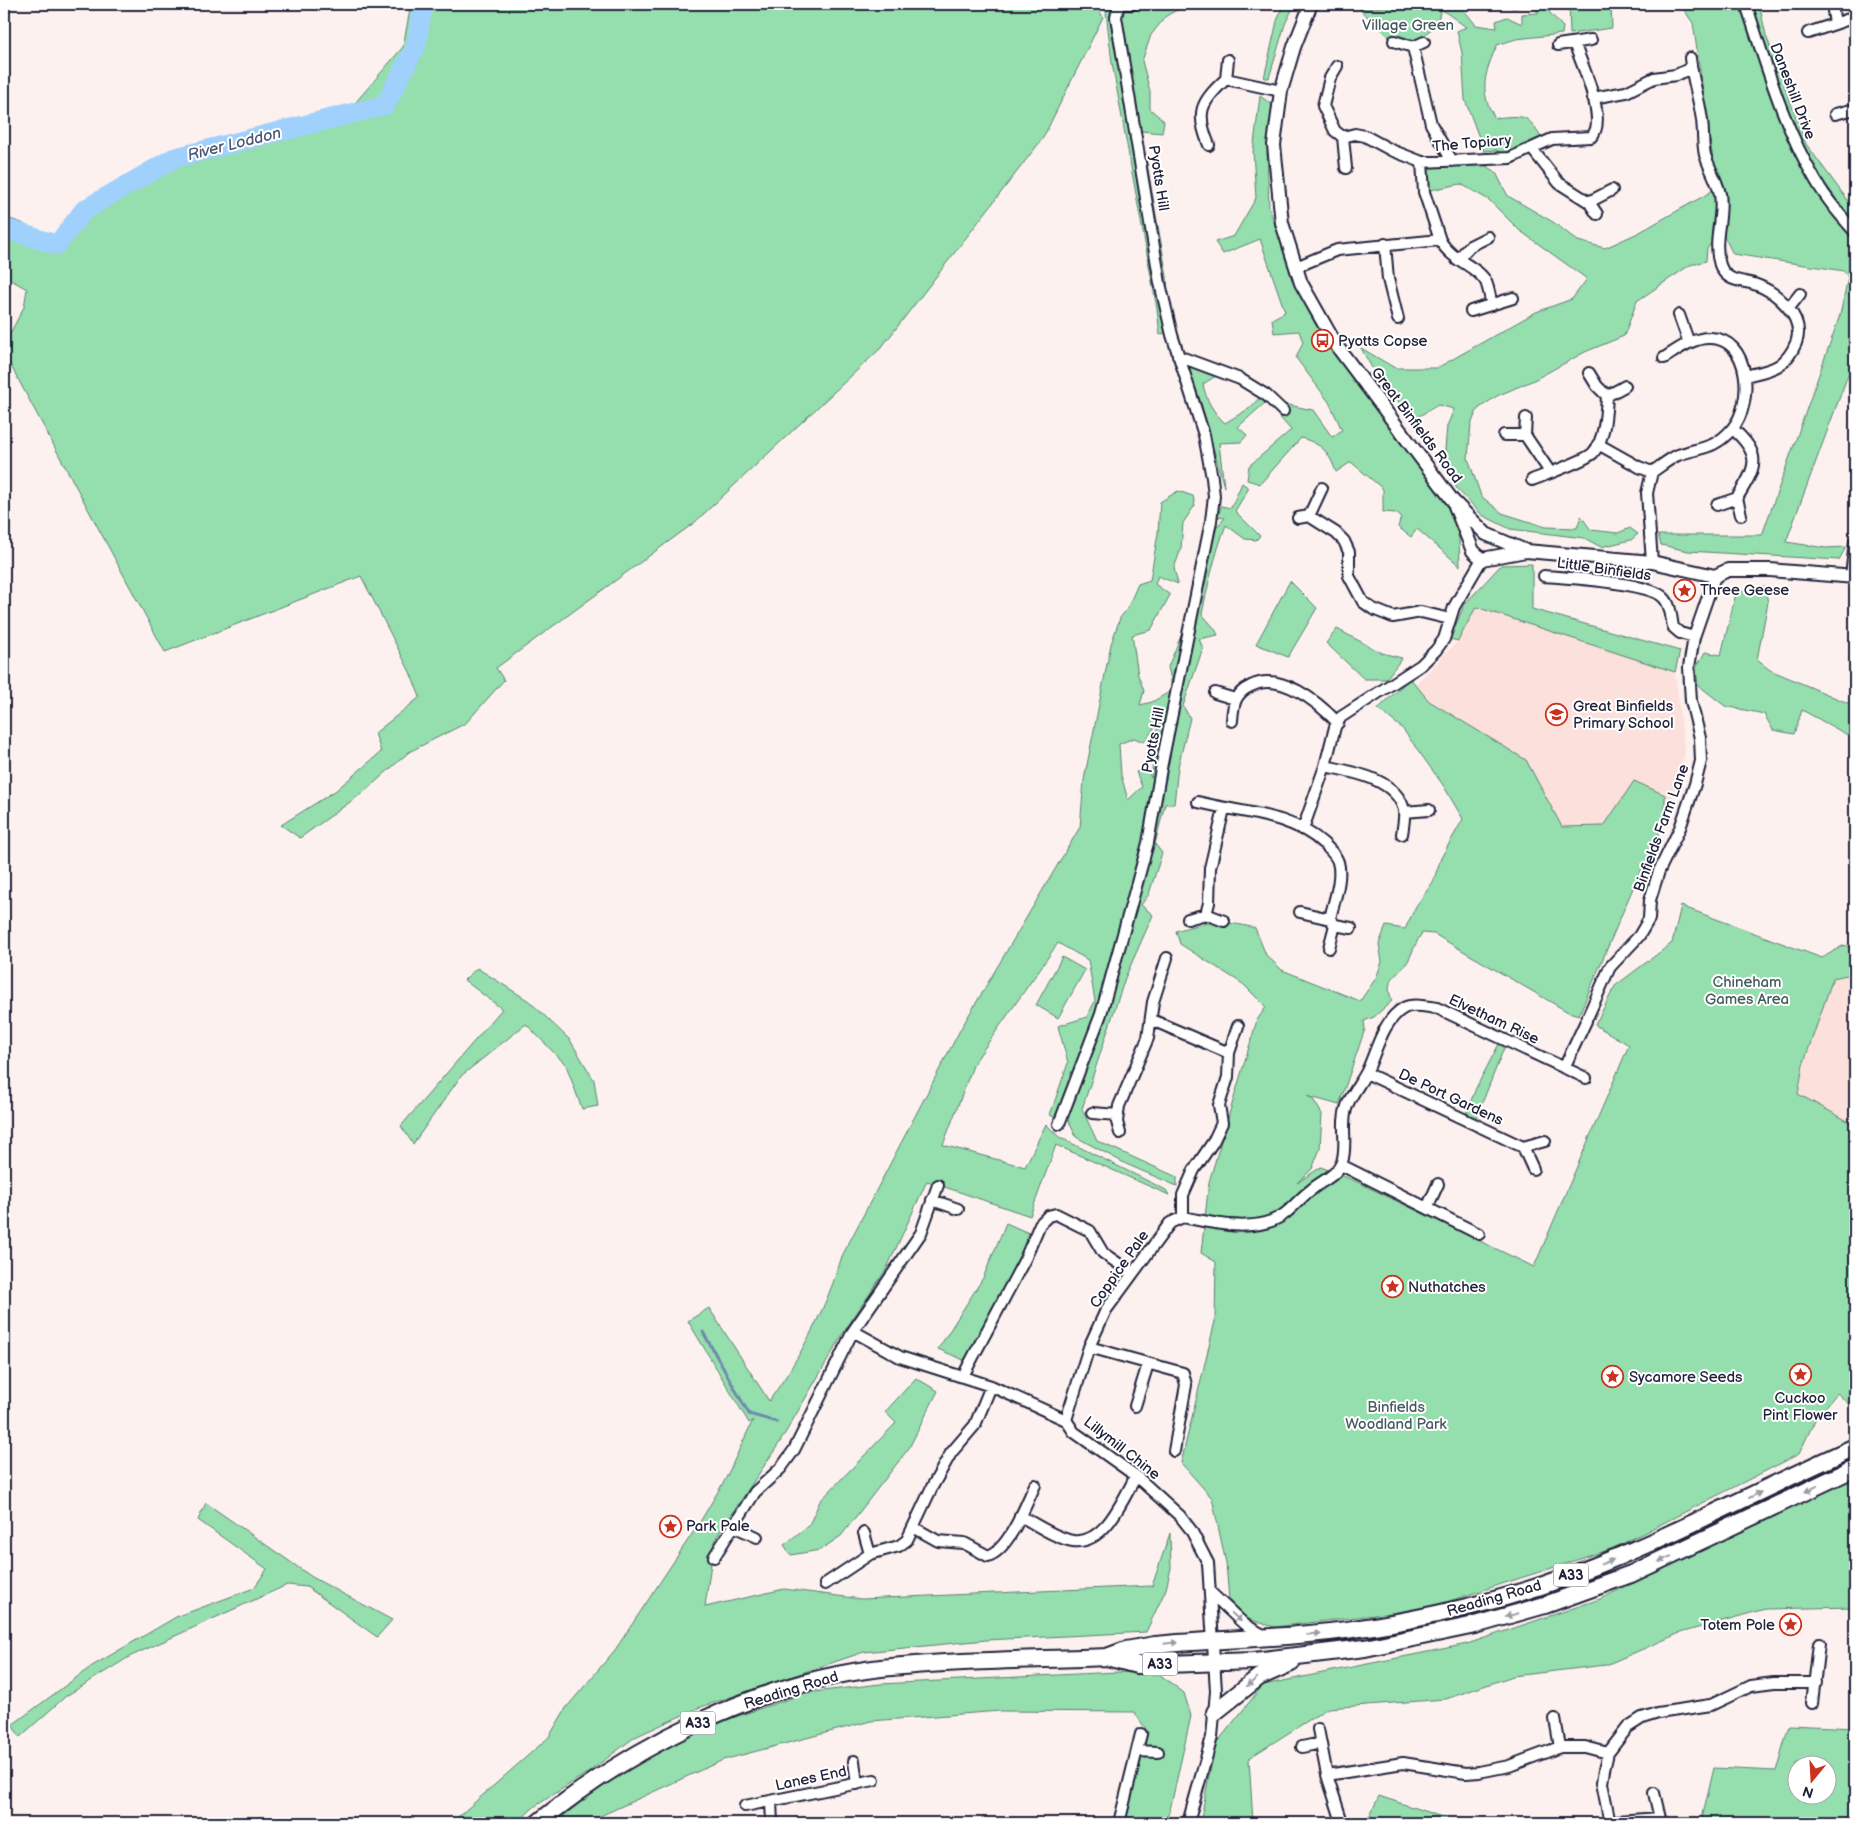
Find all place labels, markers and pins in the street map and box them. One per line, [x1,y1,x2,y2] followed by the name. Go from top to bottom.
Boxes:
[1310,329,1334,353] bus stop icon: Pyotts Copse
[1338,332,1428,351] place label: Pyotts Copse
[1672,578,1696,602] place icon: Three Geese
[1700,581,1789,600] place label: Three Geese
[1573,697,1674,733] place label: Great Binfields Primary School
[1545,703,1569,727] school or university icon: Great Binfields Primary School
[1380,1275,1404,1299] place icon: Nuthatches
[1408,1278,1486,1297] place label: Nuthatches
[1788,1363,1812,1387] place icon: Cuckoo Pint Flower
[1601,1365,1625,1389] place icon: Sycamore Seeds
[1629,1368,1743,1387] place label: Sycamore Seeds
[1763,1389,1838,1425] place label: Cuckoo Pint Flower
[658,1514,682,1538] place icon: Park Pale
[686,1517,750,1536] place label: Park Pale
[1779,1613,1803,1637] place icon: Totem Pole
[1700,1616,1775,1635] place label: Totem Pole

